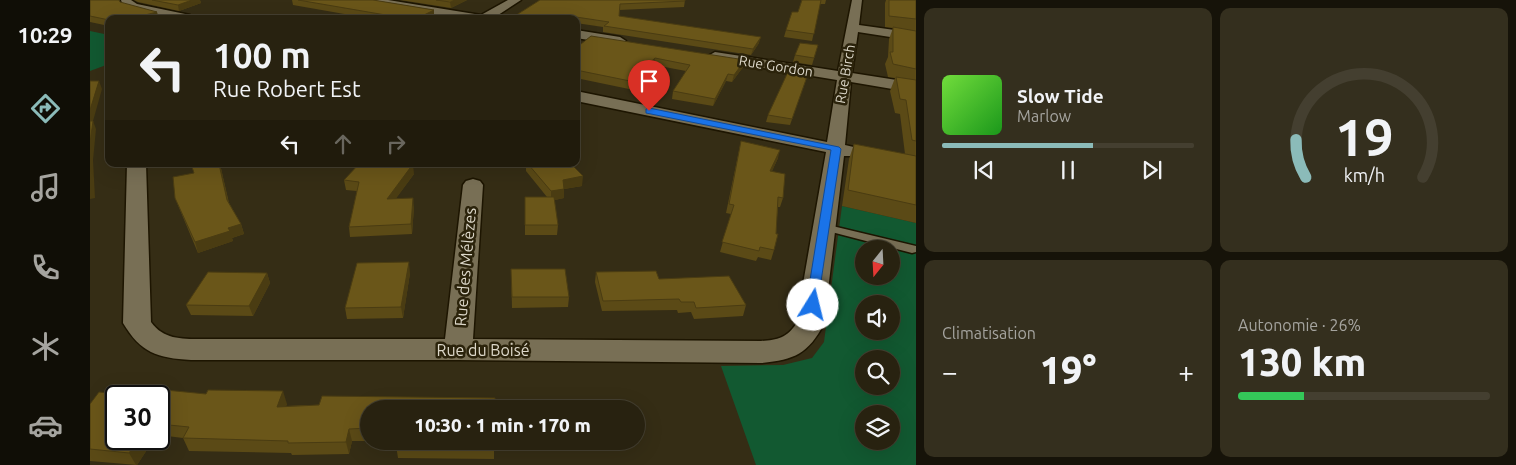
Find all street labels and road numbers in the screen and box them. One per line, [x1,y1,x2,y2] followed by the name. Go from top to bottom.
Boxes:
[832,43,858,105] street label: Rue Birch
[738,52,814,80] street label: Rue Gordon
[451,207,479,327] street label: Rue des Mélèzes
[437,341,529,359] street label: Rue du Boisé

